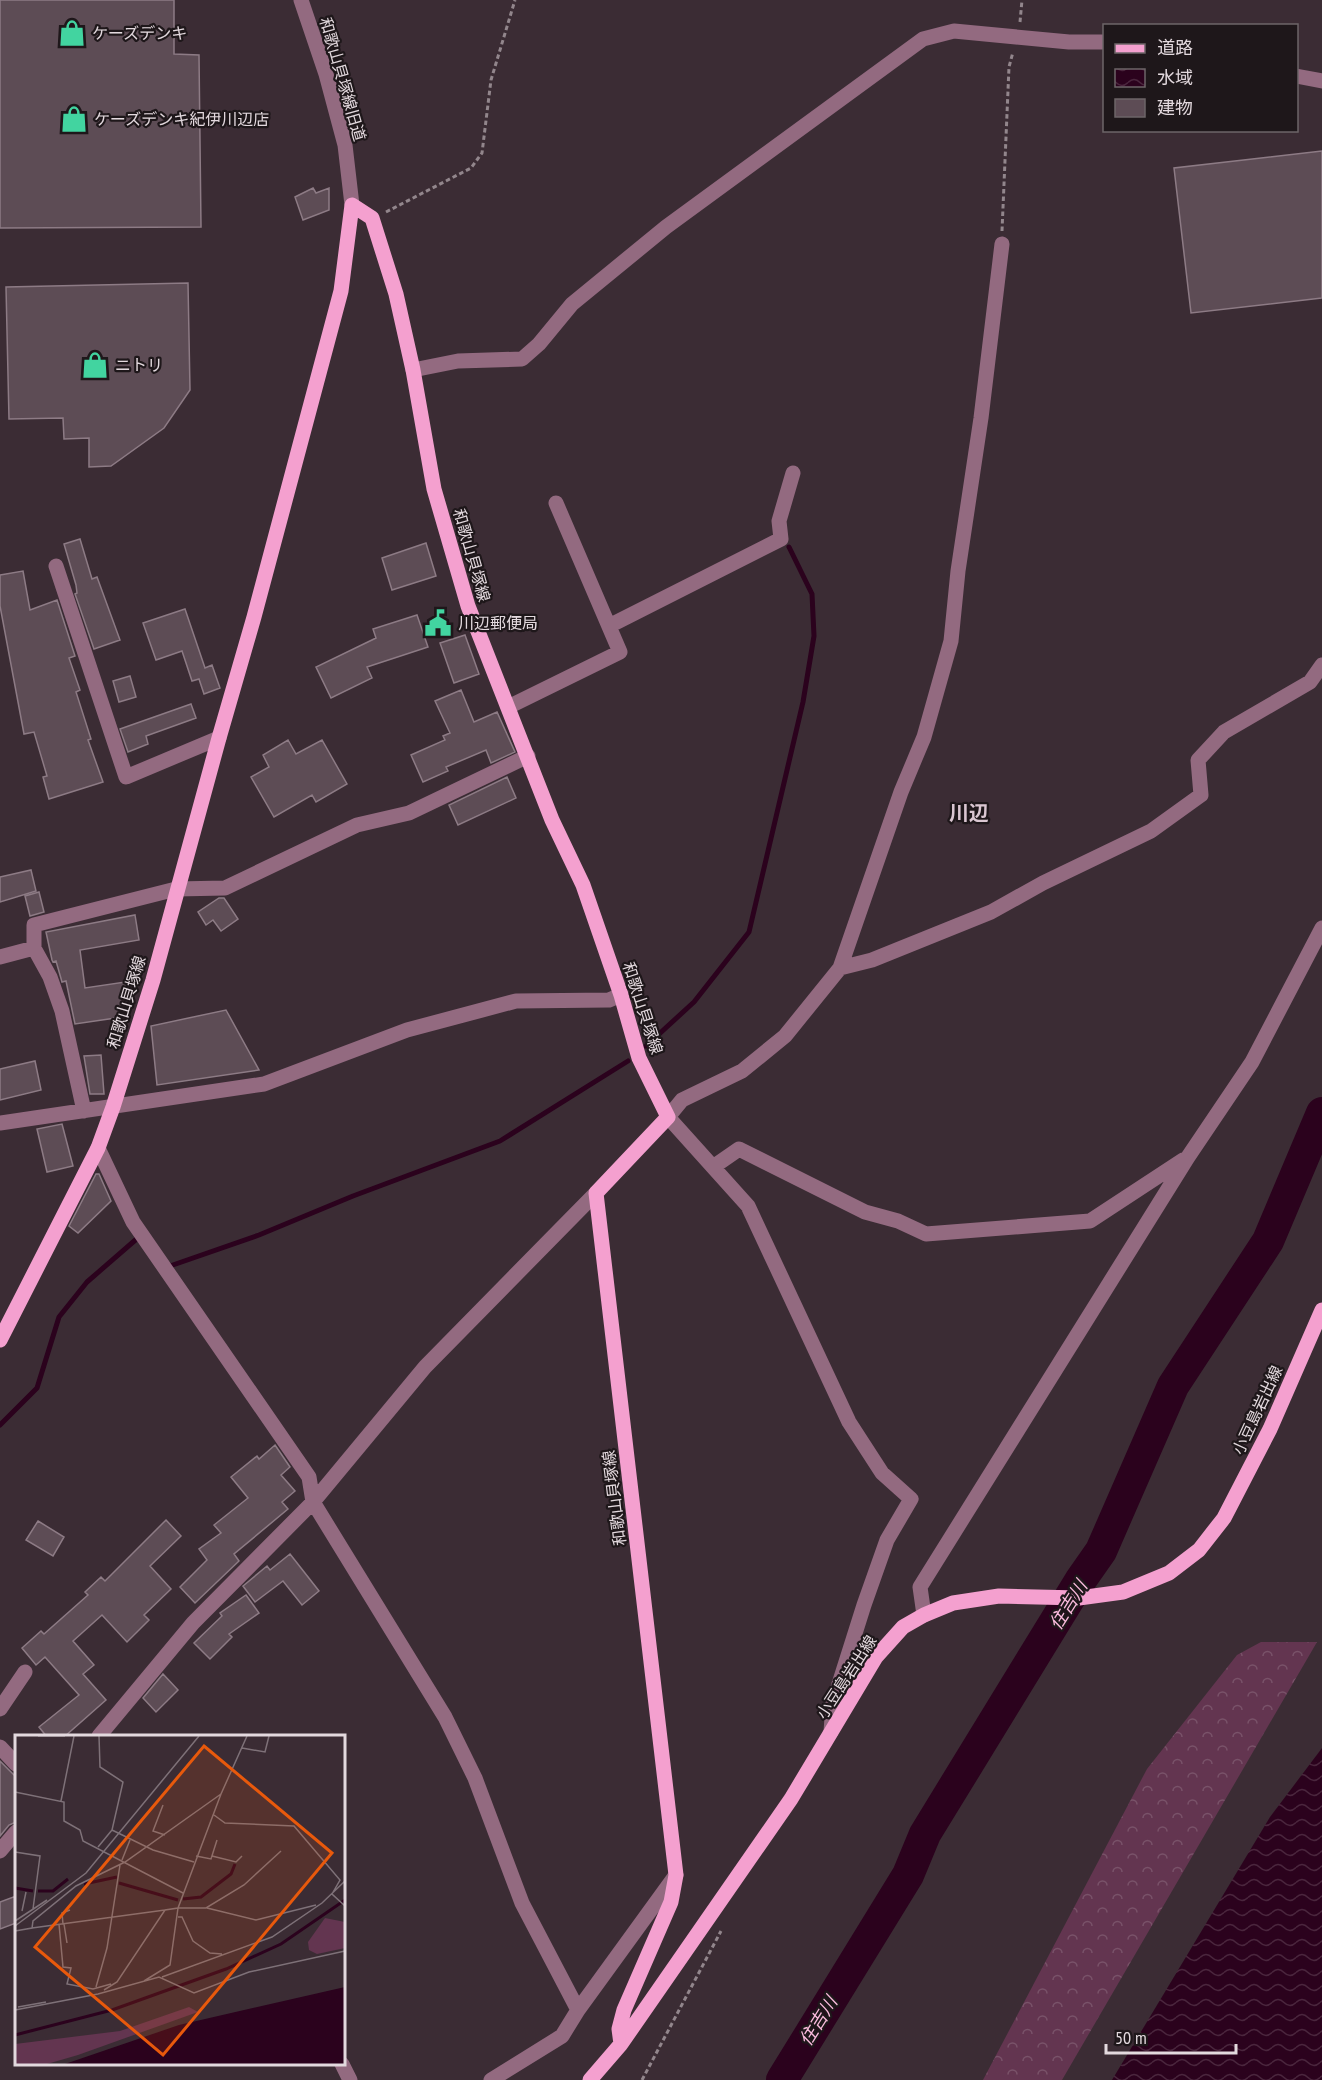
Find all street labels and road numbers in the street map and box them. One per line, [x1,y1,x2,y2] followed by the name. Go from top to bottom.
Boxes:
[316,15,370,143] street label: 和歌山貝塚線旧道
[449,506,495,604] street label: 和歌山貝塚線
[102,953,150,1051] street label: 和歌山貝塚線
[619,959,667,1057] street label: 和歌山貝塚線
[1228,1362,1286,1458] street label: 小豆島岩出線
[598,1449,630,1547] street label: 和歌山貝塚線
[811,1631,881,1723] street label: 小豆島岩出線

